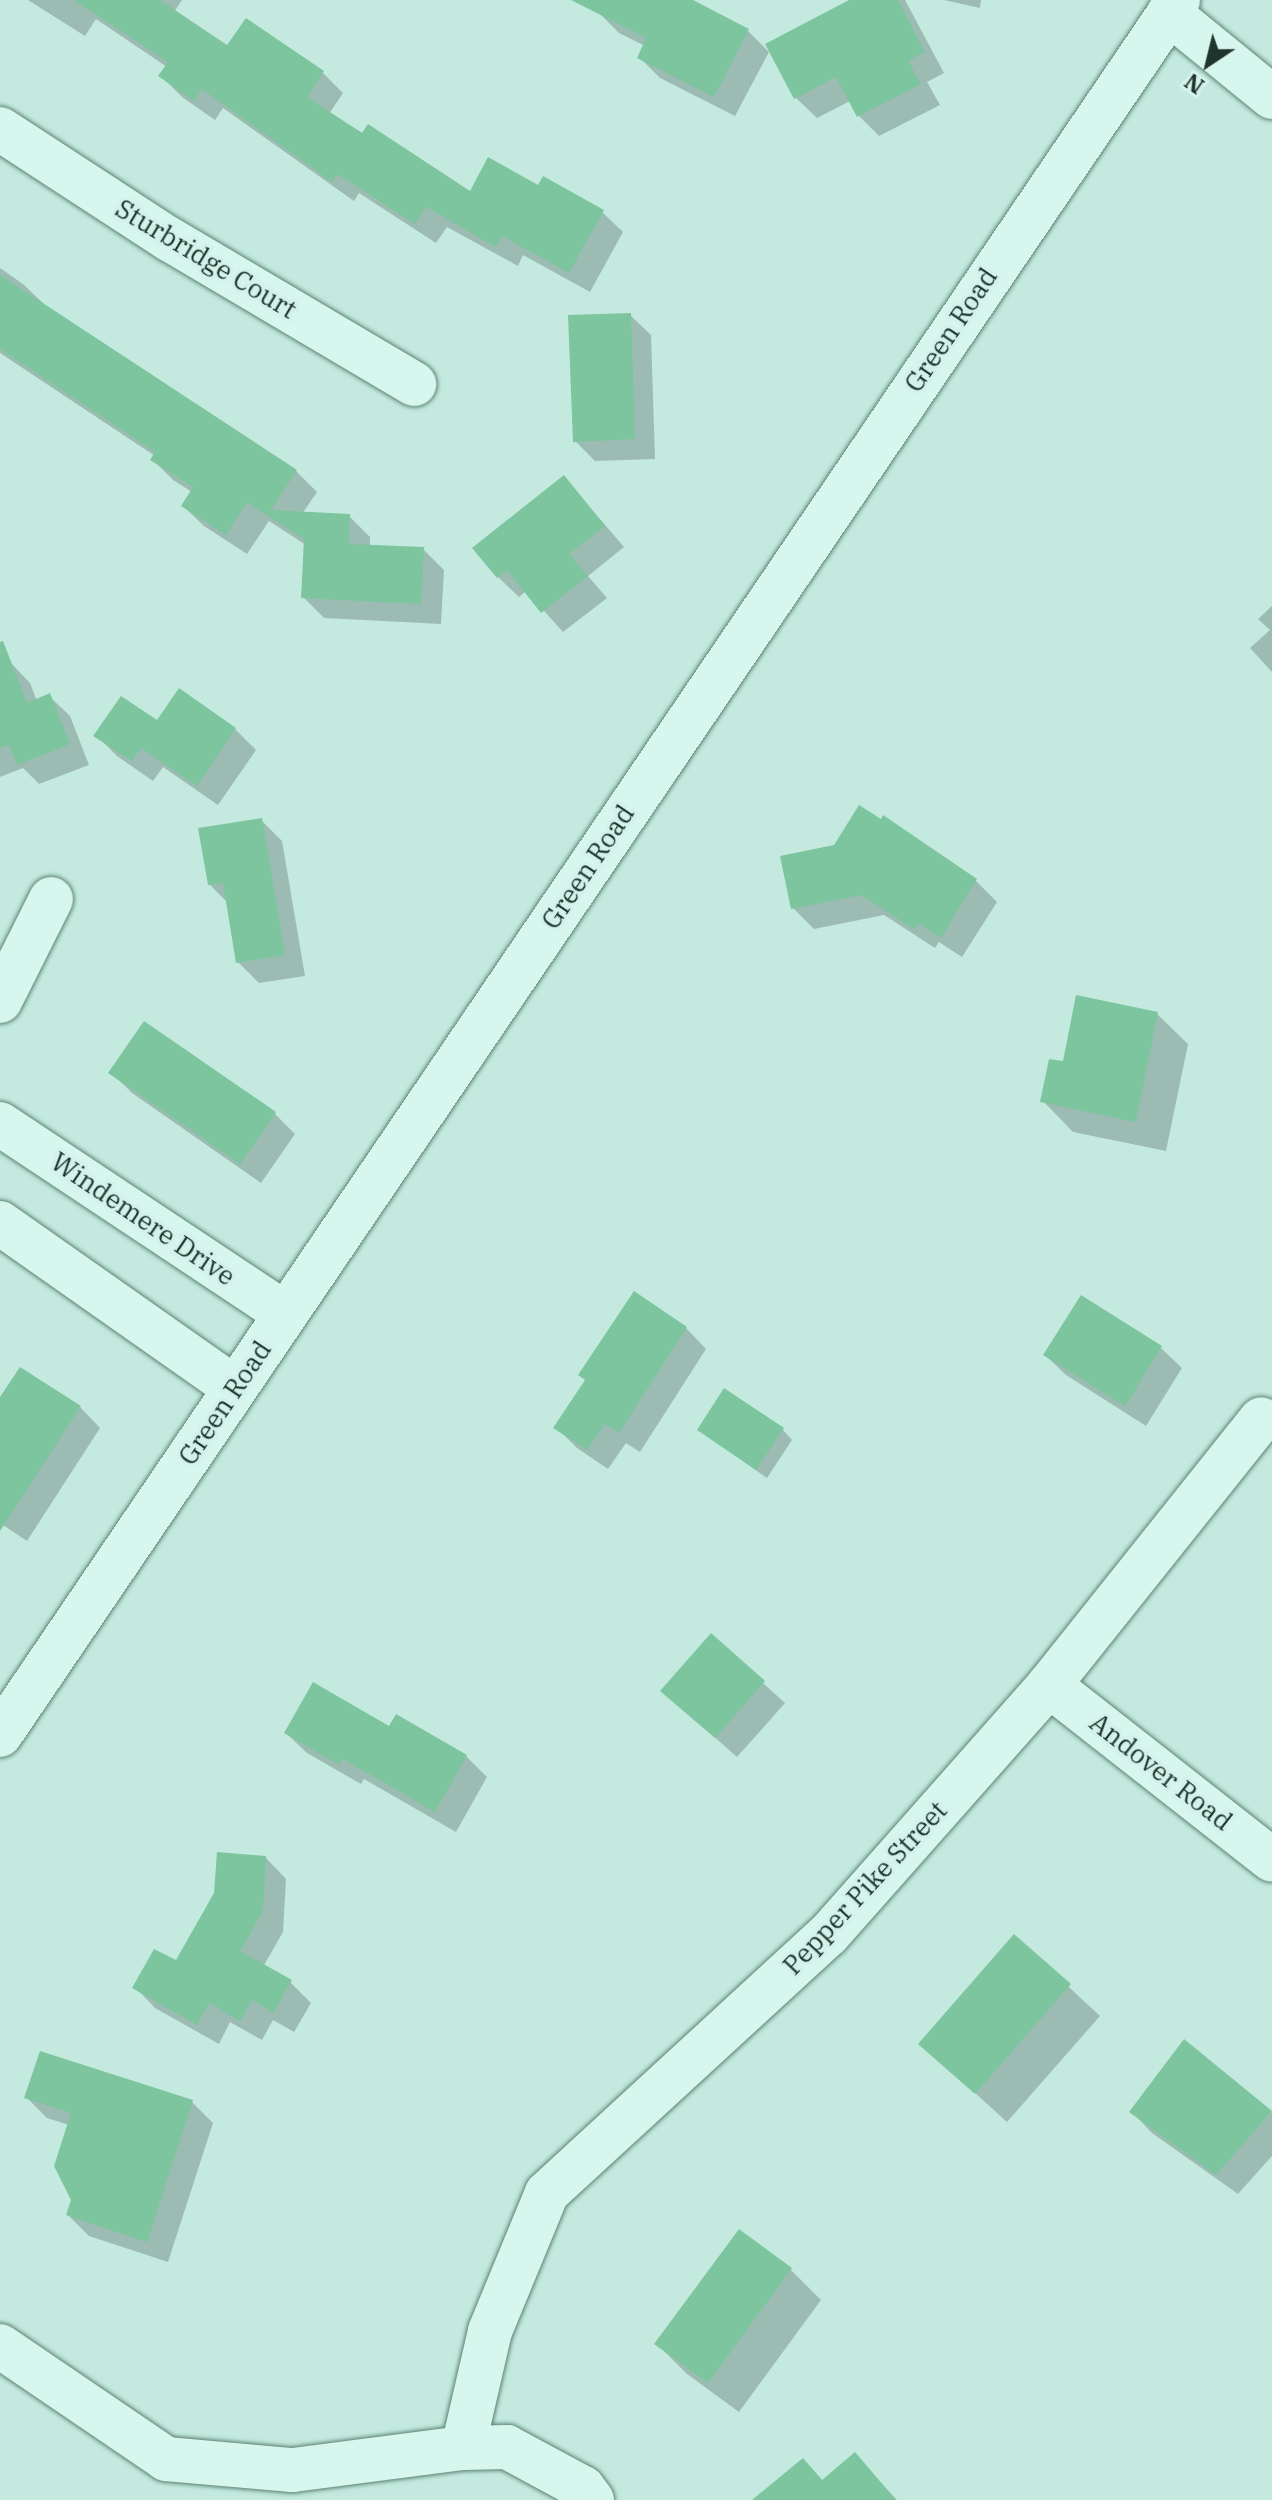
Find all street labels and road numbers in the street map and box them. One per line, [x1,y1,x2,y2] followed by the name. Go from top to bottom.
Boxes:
[110,193,302,325] street label: Sturbridge Court
[898,262,1004,398] street label: Green Road
[535,799,641,935] street label: Green Road
[45,1146,241,1292] street label: Windemere Drive
[172,1335,278,1471] street label: Green Road
[1084,1707,1238,1837] street label: Andover Road
[777,1795,953,1981] street label: Pepper Pike Street

